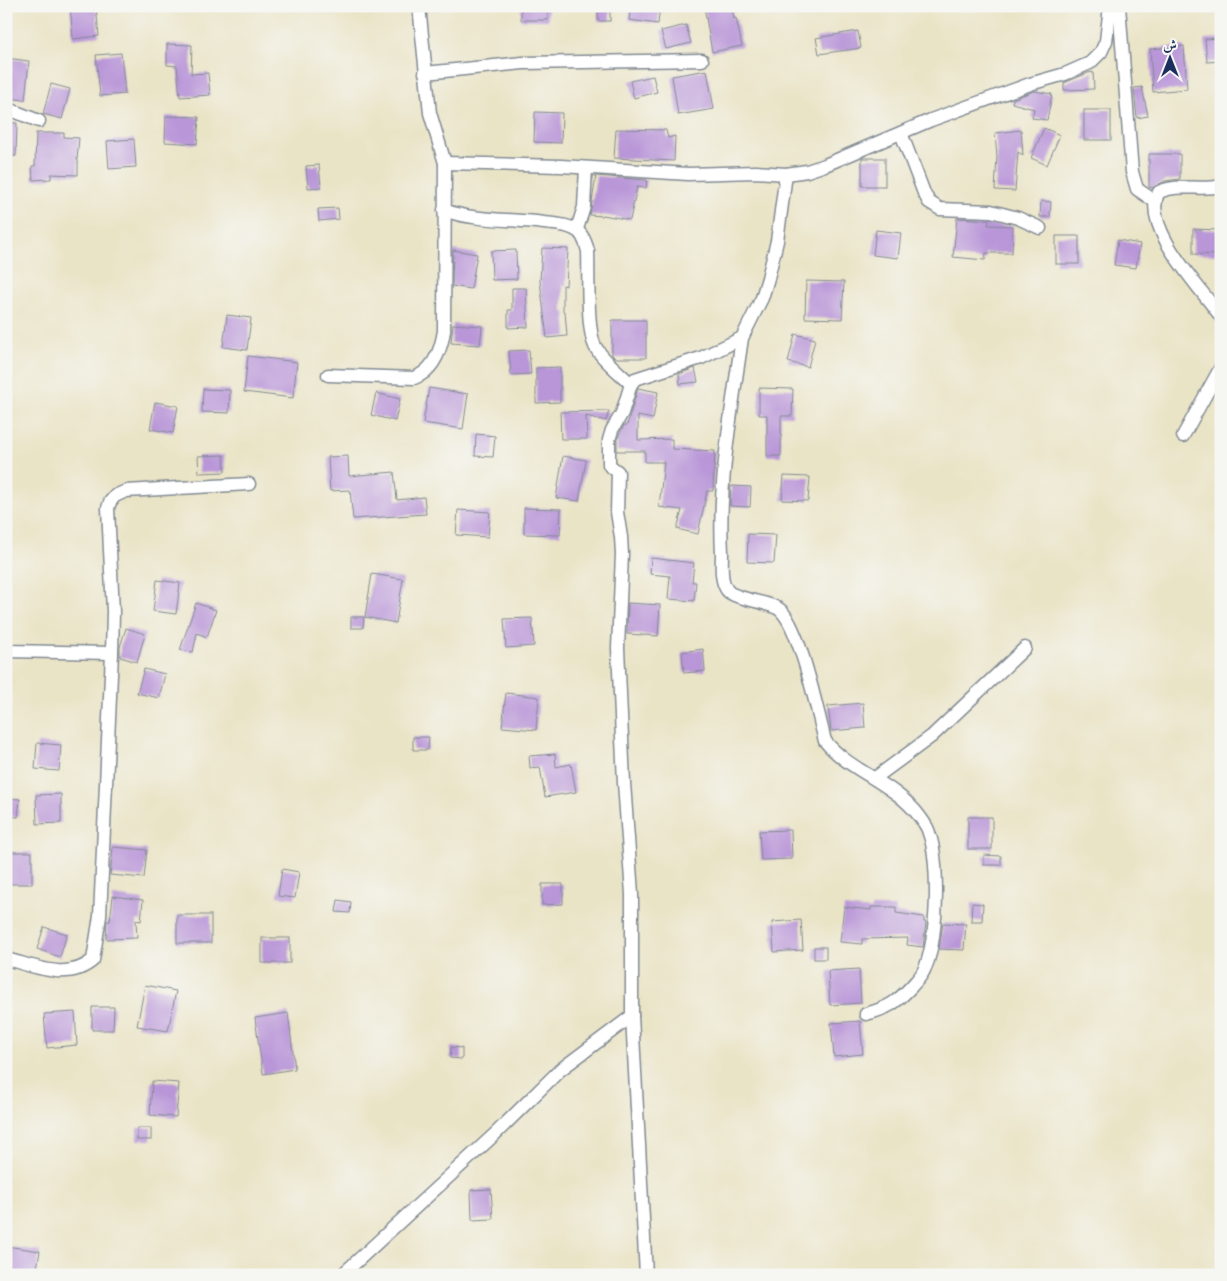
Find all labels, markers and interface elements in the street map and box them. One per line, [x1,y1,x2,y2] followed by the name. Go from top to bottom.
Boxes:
[1144,32,1194,82] north arrow
[1163,37,1177,55] text: ش

